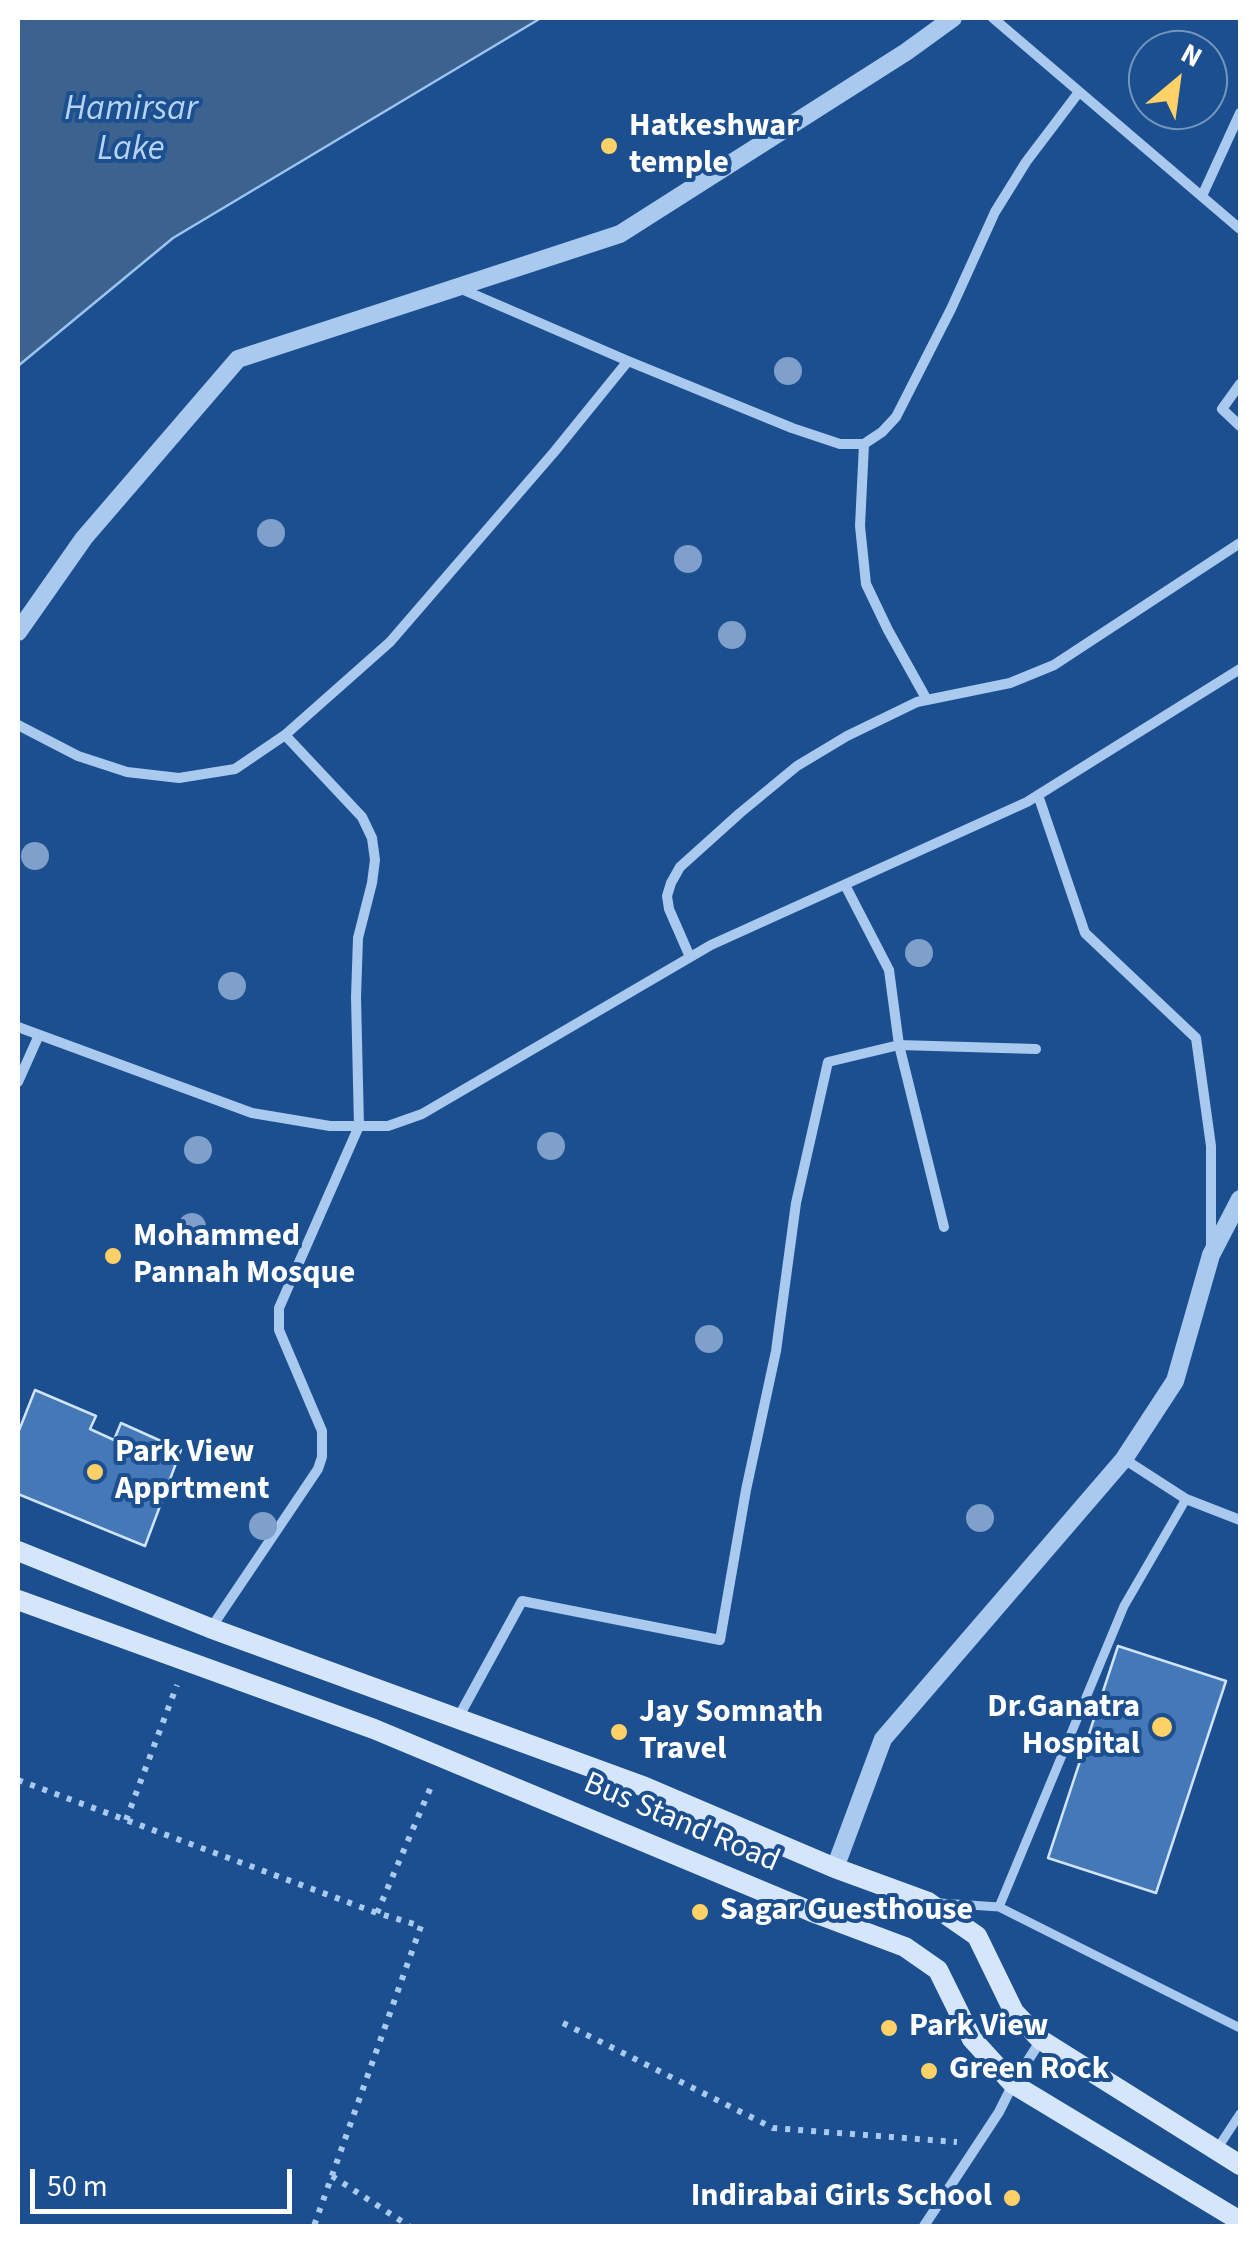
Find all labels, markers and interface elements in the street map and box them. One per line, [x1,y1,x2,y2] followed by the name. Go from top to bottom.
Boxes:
[1128,30,1228,130] north arrow
[1174,34,1209,78] text: N
[64,90,198,172] water label: Hamirsar Lake
[629,109,799,184] place label: Hatkeshwar temple
[598,135,620,157] marker: Hatkeshwar temple
[133,1219,355,1294] place label: Mohammed Pannah Mosque
[102,1245,124,1267] marker: Mohammed Pannah Mosque
[115,1435,270,1510] place label: Park View Apprtment
[84,1461,106,1483] marker: Park View Apprtment
[987,1690,1140,1765] place label: Dr.Ganatra Hospital
[639,1695,823,1770] place label: Jay Somnath Travel
[1149,1714,1175,1740] marker: Dr.Ganatra Hospital
[608,1721,630,1743] marker: Jay Somnath Travel
[577,1766,785,1882] street label: Bus Stand Road
[720,1893,973,1931] place label: Sagar Guesthouse
[689,1901,711,1923] marker: Sagar Guesthouse
[909,2009,1048,2047] place label: Park View
[878,2017,900,2039] marker: Park View
[949,2052,1109,2090] place label: Green Rock
[918,2060,940,2082] marker: Green Rock
[35,2149,298,2211] scale bar
[47,2165,108,2208] text: 50 m
[691,2179,992,2217] place label: Indirabai Girls School
[1001,2187,1023,2209] marker: Indirabai Girls School

